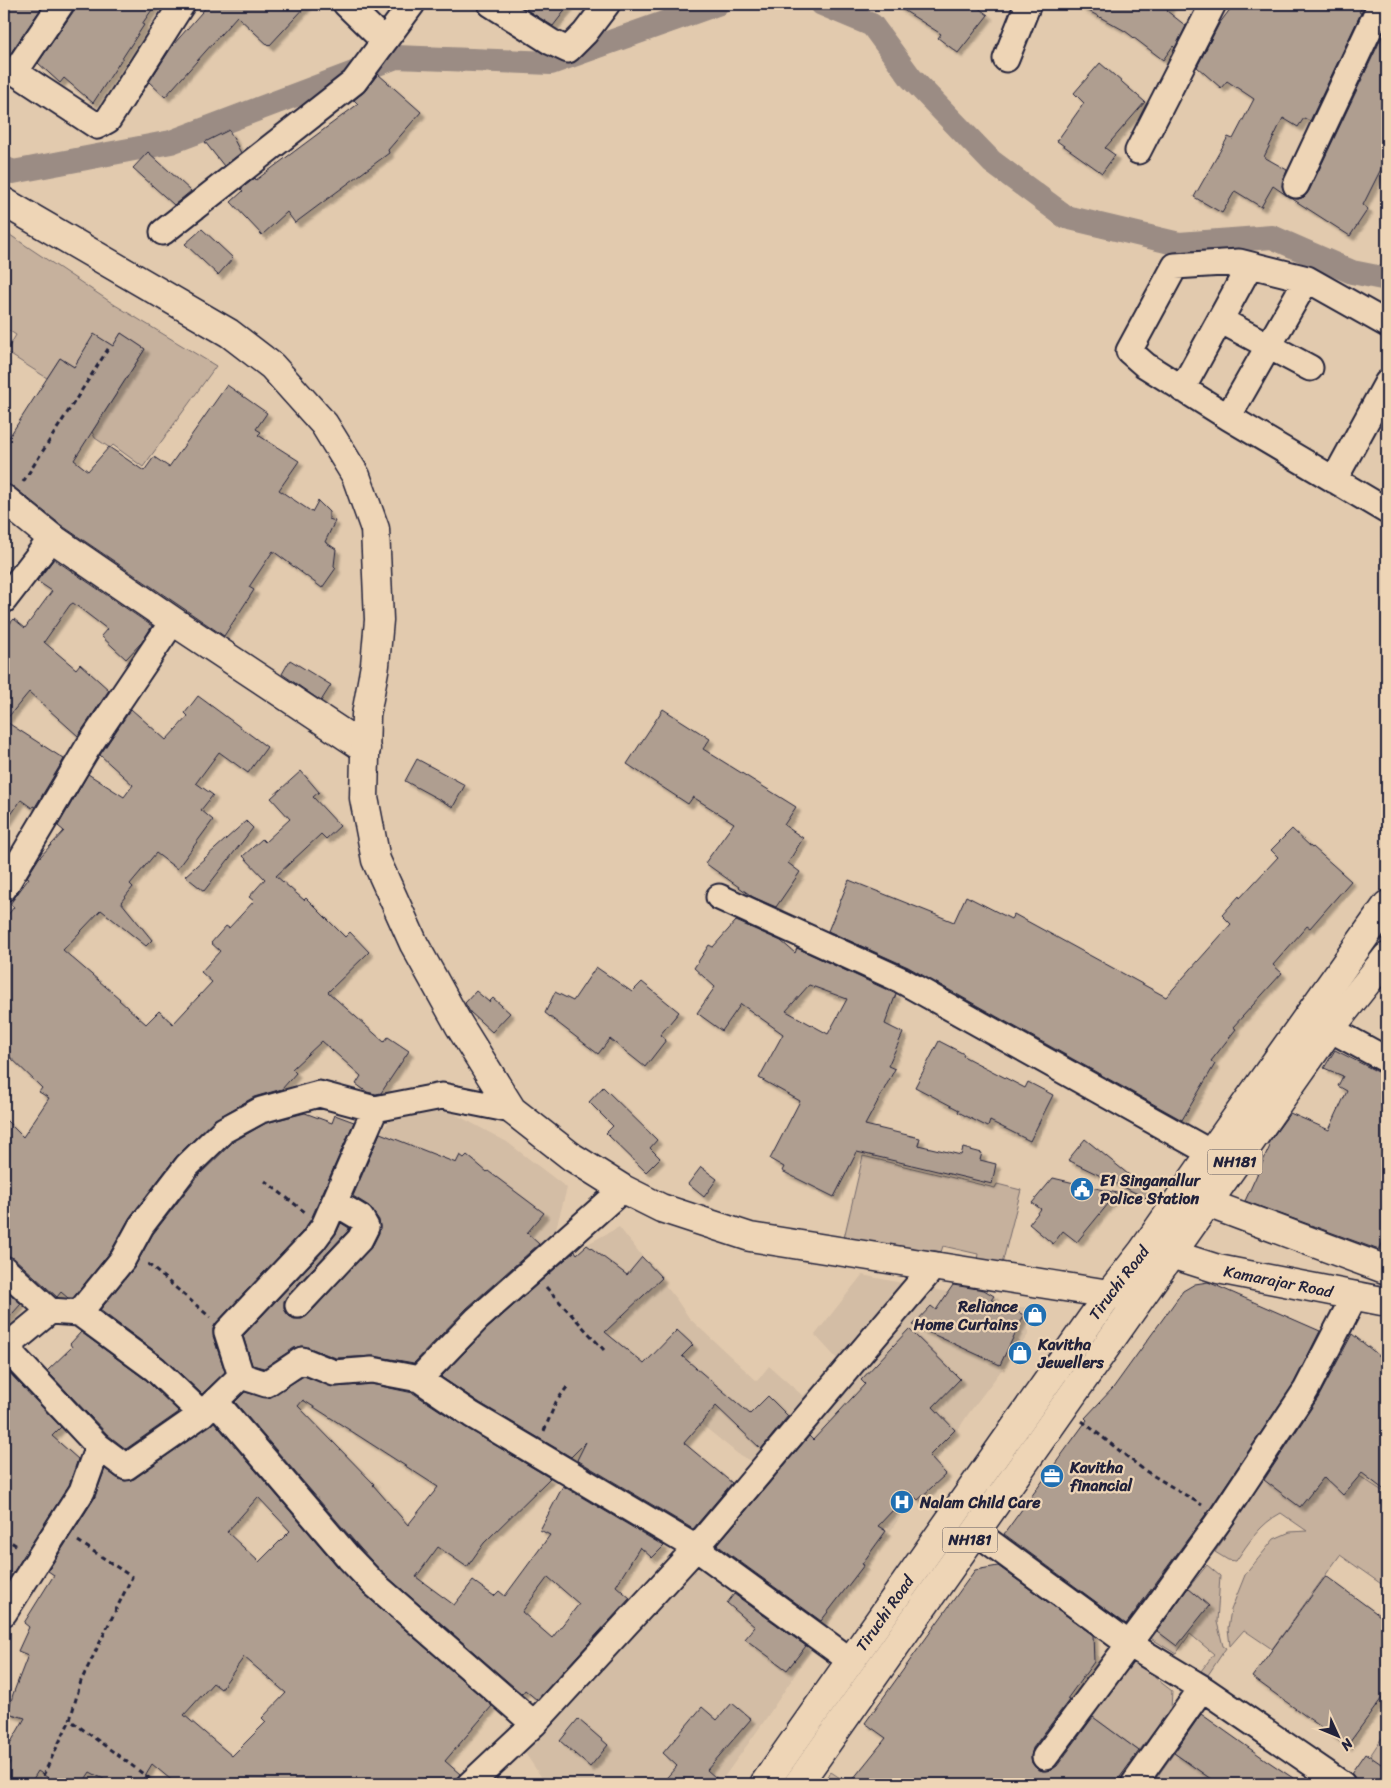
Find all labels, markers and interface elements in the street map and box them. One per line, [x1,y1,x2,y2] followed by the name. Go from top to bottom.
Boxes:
[1208,1150,1262,1174] road number: NH181
[1100,1166,1202,1213] place label: E1 Singanallur Police Station
[1069,1176,1095,1202] public building icon: E1 Singanallur Police Station
[1081,1238,1158,1326] street label: Tiruchi Road
[1221,1256,1337,1306] street label: Kamarajar Road
[913,1292,1019,1339] place label: Reliance Home Curtains
[1022,1302,1048,1328] shop icon: Reliance Home Curtains
[1037,1330,1104,1377] place label: Kavitha Jewellers
[1007,1340,1033,1366] shop icon: Kavitha Jewellers
[1069,1453,1134,1500] place label: Kavitha financial
[1039,1463,1065,1489] office icon: Kavitha financial
[919,1488,1041,1517] place label: Nalam Child Care
[889,1489,915,1515] hospital icon: Nalam Child Care
[942,1528,998,1552] road number: NH181
[848,1568,923,1658] street label: Tiruchi Road
[1314,1710,1364,1760] north arrow
[1334,1732,1360,1757] text: N

